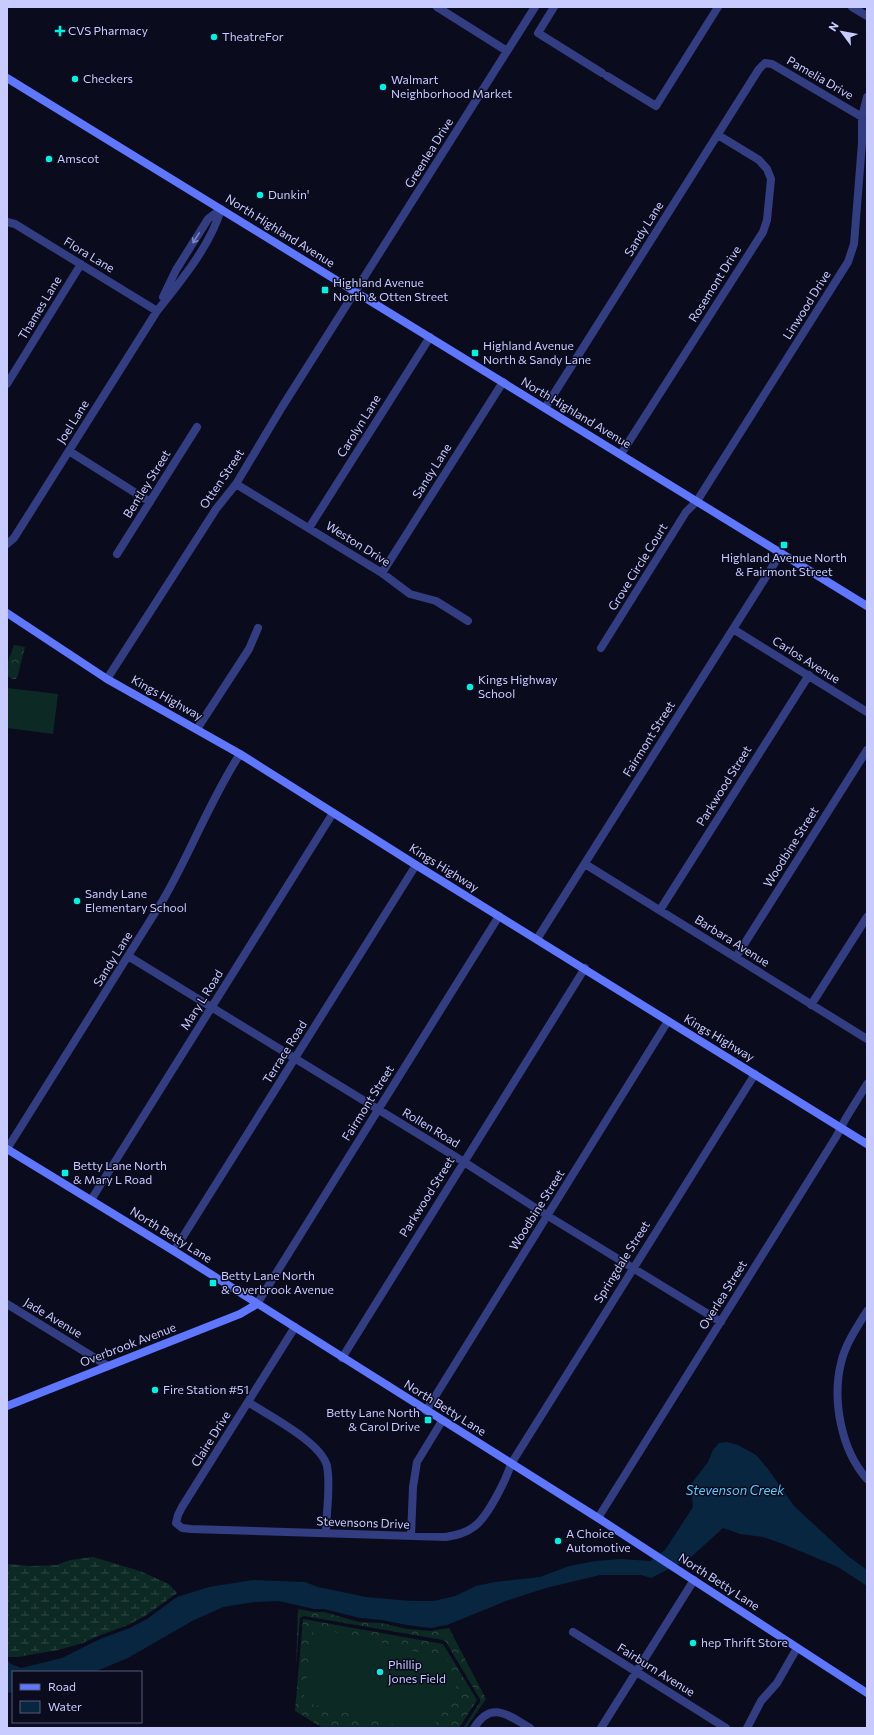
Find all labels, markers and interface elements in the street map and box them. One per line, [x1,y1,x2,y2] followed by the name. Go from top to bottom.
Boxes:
[822,12,862,52] north arrow
[825,19,841,33] text: N
[68,23,148,37] place label: CVS Pharmacy
[55,26,65,36] marker: CVS Pharmacy
[222,29,284,43] place label: TheatreFor
[209,32,219,42] marker: TheatreFor
[785,52,856,102] street label: Pamelia Drive
[83,71,133,85] place label: Checkers
[391,72,512,100] place label: Walmart Neighborhood Market
[70,74,80,84] marker: Checkers
[378,82,388,92] marker: Walmart Neighborhood Market
[401,115,455,190] street label: Greenlea Drive
[57,151,99,165] place label: Amscot
[44,154,54,164] marker: Amscot
[268,187,309,201] place label: Dunkin'
[255,190,265,200] marker: Dunkin'
[223,191,338,269] street label: North Highland Avenue
[621,198,666,258] street label: Sandy Lane
[192,232,200,243] one-way arrow
[62,234,117,275] street label: Flora Lane
[685,243,743,324] street label: Rosemont Drive
[779,267,833,342] street label: Linwood Drive
[15,273,64,342] street label: Thames Lane
[333,275,448,303] place label: Highland Avenue North & Otten Street
[320,285,330,295] marker: Highland Avenue North & Otten Street
[483,338,591,366] place label: Highland Avenue North & Sandy Lane
[470,348,480,358] marker: Highland Avenue North & Sandy Lane
[519,374,634,451] street label: North Highland Avenue
[333,392,383,459] street label: Carolyn Lane
[53,397,92,446] street label: Joel Lane
[409,440,454,500] street label: Sandy Lane
[196,446,246,511] street label: Otten Street
[120,447,173,520] street label: Bentley Street
[324,518,393,569] street label: Weston Drive
[605,520,670,613] street label: Grove Circle Court
[779,540,789,550] marker: Highland Avenue North & Fairmont Street
[721,550,847,578] place label: Highland Avenue North & Fairmont Street
[770,633,843,686] street label: Carlos Avenue
[129,672,206,723] street label: Kings Highway
[478,672,557,700] place label: Kings Highway School
[465,682,475,692] marker: Kings Highway School
[619,698,677,779] street label: Fairmont Street
[693,743,754,828] street label: Parkwood Street
[760,804,821,889] street label: Woodbine Street
[407,840,482,894] street label: Kings Highway
[85,886,187,914] place label: Sandy Lane Elementary School
[72,896,82,906] marker: Sandy Lane Elementary School
[693,912,772,969] street label: Barbara Avenue
[90,928,135,988] street label: Sandy Lane
[177,967,225,1032] street label: Mary L Road
[682,1011,757,1064] street label: Kings Highway
[259,1017,309,1085] street label: Terrace Road
[338,1062,396,1143] street label: Fairmont Street
[400,1105,463,1150] street label: Rollen Road
[396,1154,457,1239] street label: Parkwood Street
[73,1158,167,1186] place label: Betty Lane North & Mary L Road
[506,1167,567,1252] street label: Woodbine Street
[60,1168,70,1178] marker: Betty Lane North & Mary L Road
[128,1203,215,1265] street label: North Betty Lane
[590,1218,652,1305] street label: Springdale Street
[695,1257,749,1332] street label: Overlea Street
[221,1268,334,1296] place label: Betty Lane North & Overbrook Avenue
[208,1278,218,1288] marker: Betty Lane North & Overbrook Avenue
[21,1294,85,1341] street label: Jade Avenue
[78,1319,178,1369] street label: Overbrook Avenue
[402,1376,489,1438] street label: North Betty Lane
[163,1382,249,1396] place label: Fire Station #51
[150,1385,160,1395] marker: Fire Station #51
[326,1405,420,1433] place label: Betty Lane North & Carol Drive
[188,1408,233,1469] street label: Claire Drive
[423,1415,433,1425] marker: Betty Lane North & Carol Drive
[686,1482,785,1498] water label: Stevenson Creek
[316,1513,410,1531] street label: Stevensons Drive
[566,1526,631,1554] place label: A Choice Automotive
[553,1536,563,1546] marker: A Choice Automotive
[676,1550,763,1613] street label: North Betty Lane
[701,1635,788,1649] place label: hep Thrift Store
[688,1638,698,1648] marker: hep Thrift Store
[615,1640,698,1699] street label: Fairburn Avenue
[388,1657,446,1686] place label: Phillip Jones Field
[375,1667,385,1677] marker: Phillip Jones Field
[12,1671,142,1723] legend
[48,1679,76,1693] text: Road
[48,1699,82,1713] text: Water

